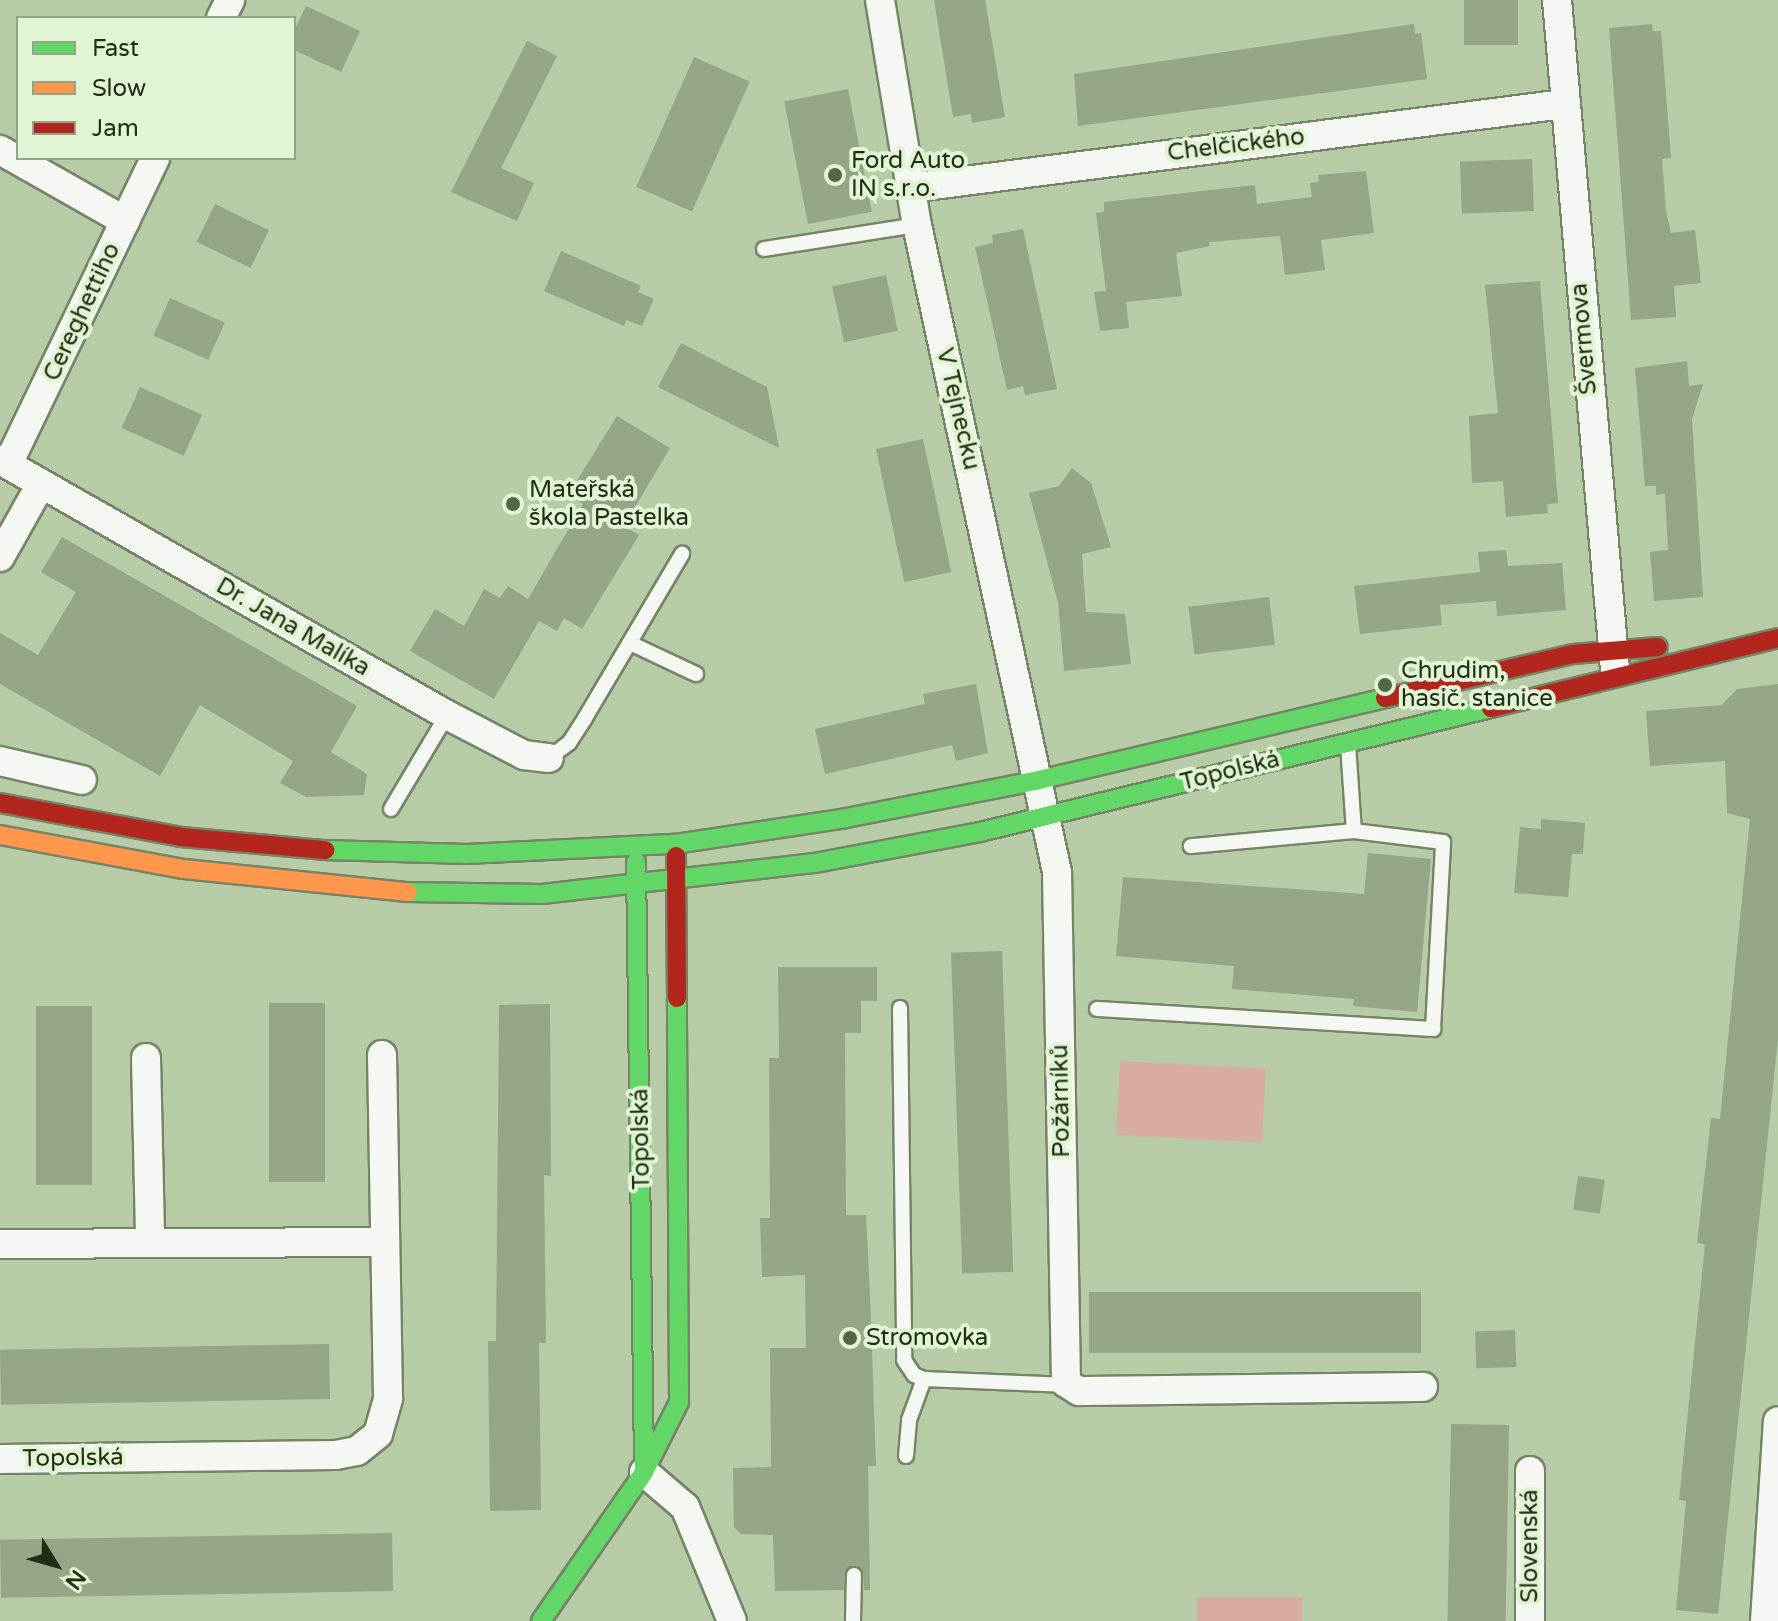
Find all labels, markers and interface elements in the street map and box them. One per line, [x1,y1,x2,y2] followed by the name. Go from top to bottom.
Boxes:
[16,16,296,160] legend
[92,34,139,63] text: Fast
[92,74,146,103] text: Slow
[92,114,139,143] text: Jam
[1166,122,1306,168] street label: Chelčického
[851,147,965,203] place label: Ford Auto IN s.r.o.
[826,166,844,184] marker: Ford Auto IN s.r.o.
[37,238,127,386] street label: Cereghettiho
[1565,282,1603,396] street label: Švermova
[930,345,986,473] street label: V Tejnecku
[529,476,689,532] place label: Mateřská škola Pastelka
[504,495,522,513] marker: Mateřská škola Pastelka
[211,571,375,683] street label: Dr. Jana Malíka
[1401,657,1553,713] place label: Chrudim, hasič. stanice
[1376,676,1394,694] marker: Chrudim, hasič. stanice
[1177,745,1283,797] street label: Topolská
[1046,1044,1076,1158] street label: Požárníků
[626,1088,656,1190] street label: Topolská
[866,1324,988,1352] place label: Stromovka
[841,1329,859,1347] marker: Stromovka
[22,1443,124,1473] street label: Topolská
[1516,1489,1544,1603] street label: Slovenská
[16,1525,96,1605] north arrow
[59,1565,91,1594] text: N

